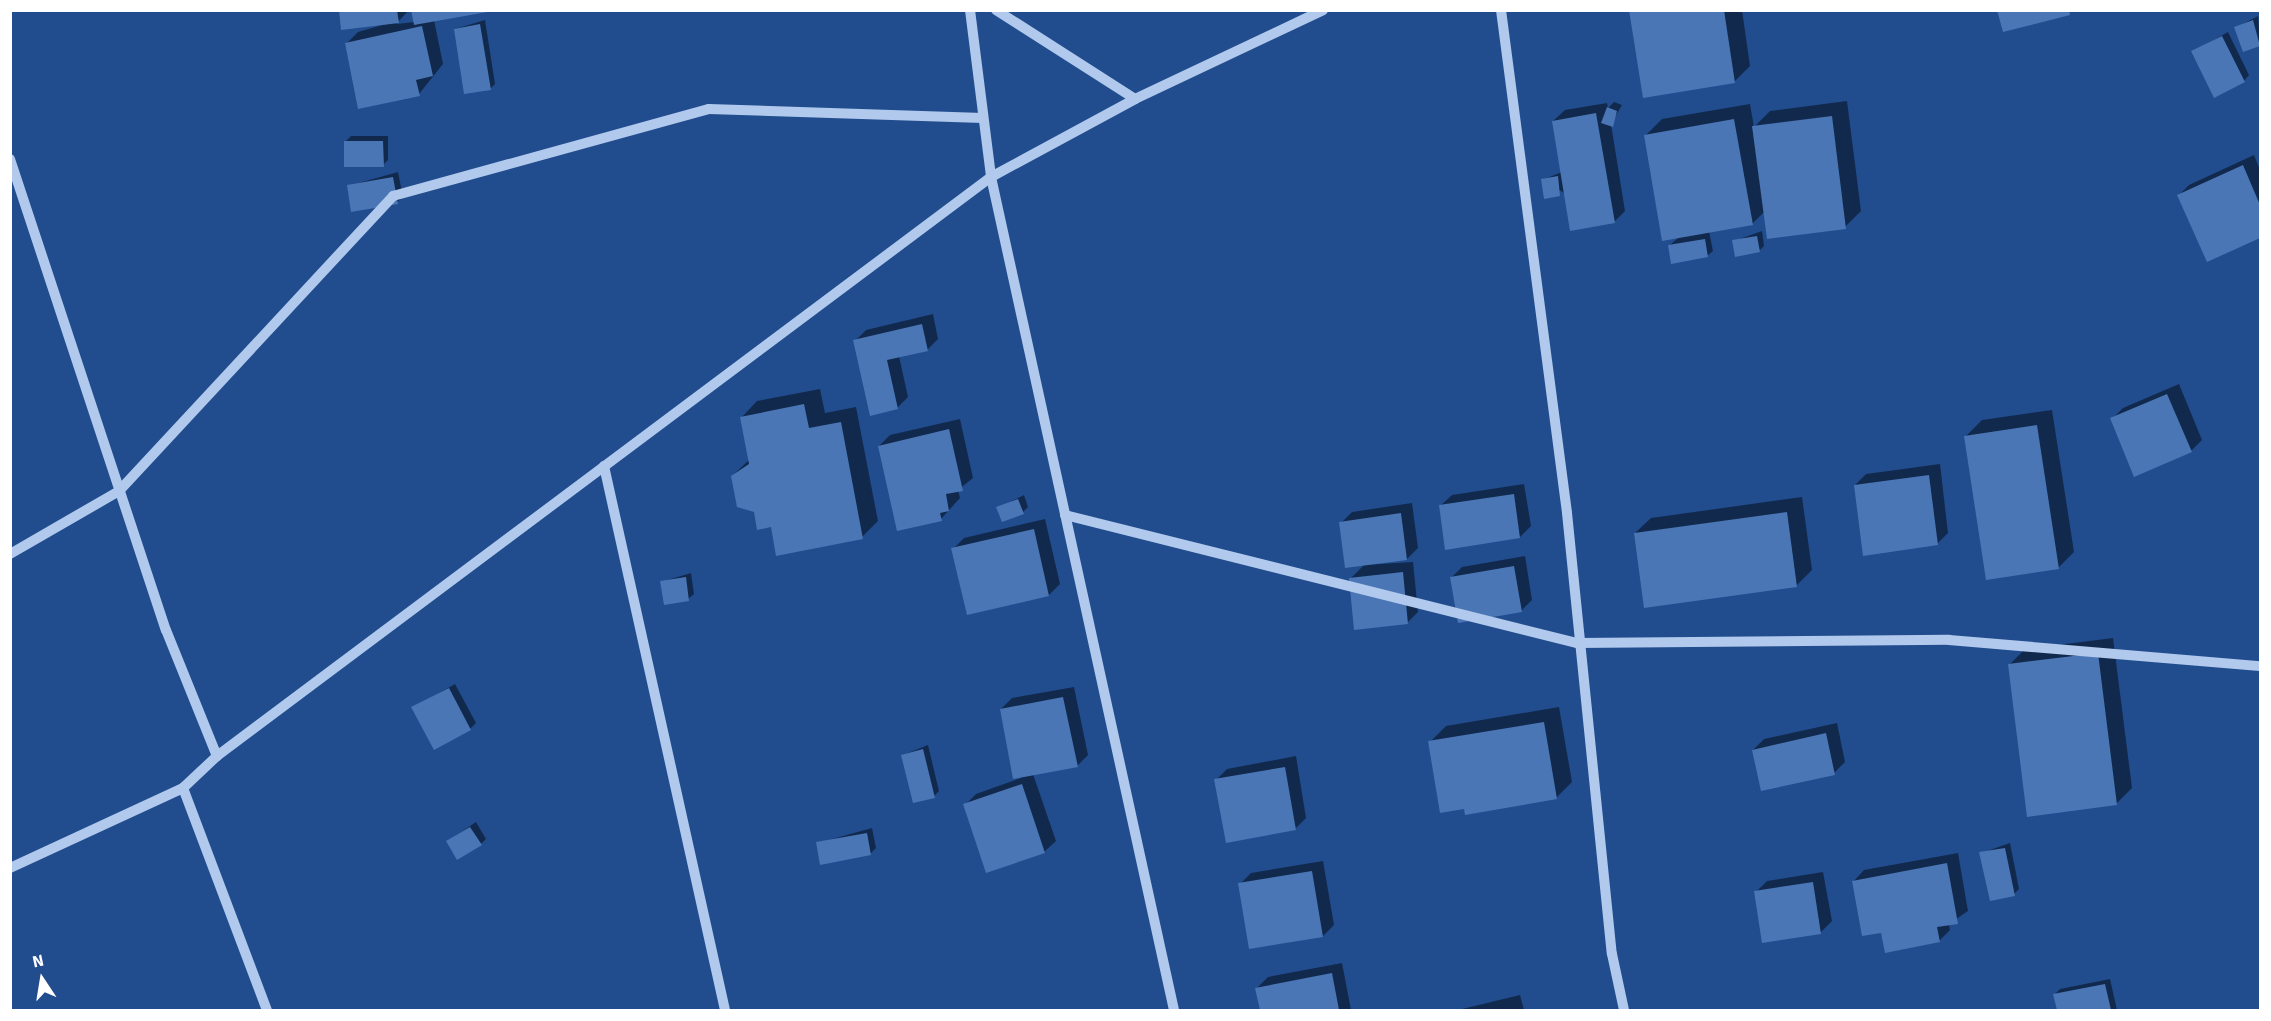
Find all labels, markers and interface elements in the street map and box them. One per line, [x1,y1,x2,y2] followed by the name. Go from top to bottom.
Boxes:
[12,949,72,1009] north arrow
[31,950,46,972] text: N

